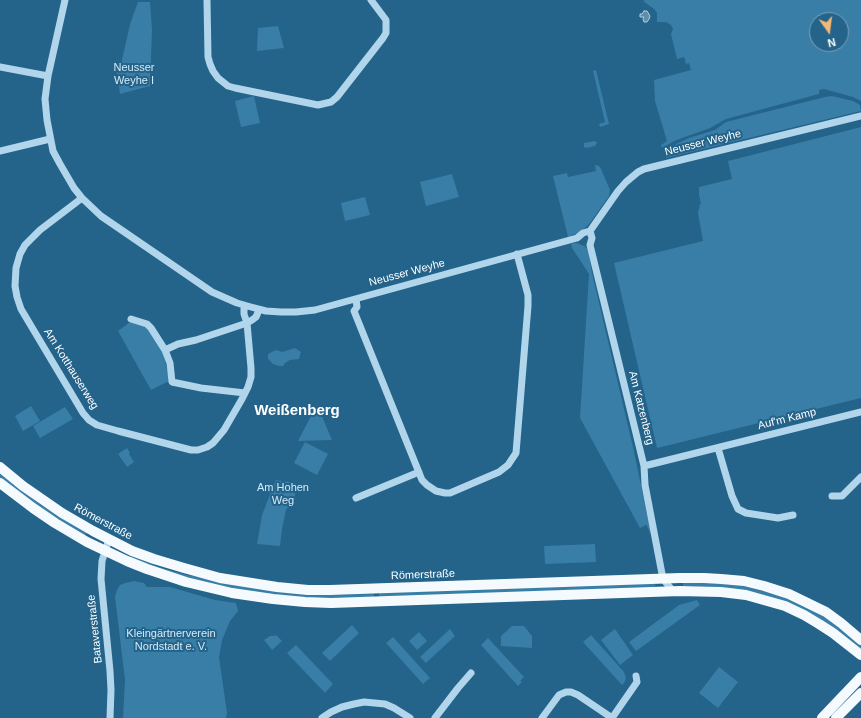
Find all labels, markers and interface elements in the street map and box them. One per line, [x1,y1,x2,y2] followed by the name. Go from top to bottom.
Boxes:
[809,12,849,52] north arrow
[826,36,837,49] text: N
[114,61,154,87] park label: Neusser Weyhe I
[664,127,742,159] street label: Neusser Weyhe
[368,257,446,289] street label: Neusser Weyhe
[41,326,101,412] street label: Am Kotthauserweg
[625,370,657,446] street label: Am Katzenberg
[254,402,340,420] district label: Weißenberg
[757,405,817,433] street label: Auf'm Kamp
[257,481,309,507] park label: Am Hohen Weg
[72,501,134,543] street label: Römerstraße
[391,567,455,583] street label: Römerstraße
[85,594,105,664] street label: Bataverstraße
[126,627,216,653] park label: Kleingärtnerverein Nordstadt e. V.

